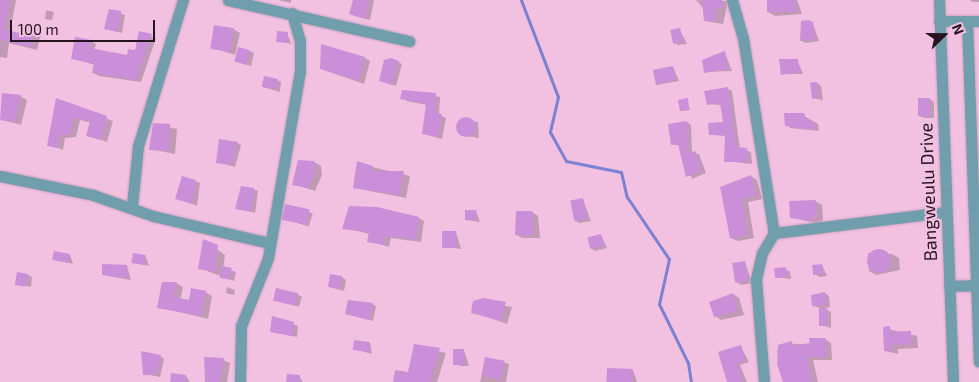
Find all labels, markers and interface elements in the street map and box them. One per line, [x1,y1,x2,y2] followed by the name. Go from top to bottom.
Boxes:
[12,10,158,42] scale bar
[919,10,969,60] north arrow
[18,20,59,38] text: 100 m
[949,21,968,37] text: N
[915,122,941,262] street label: Bangweulu Drive

